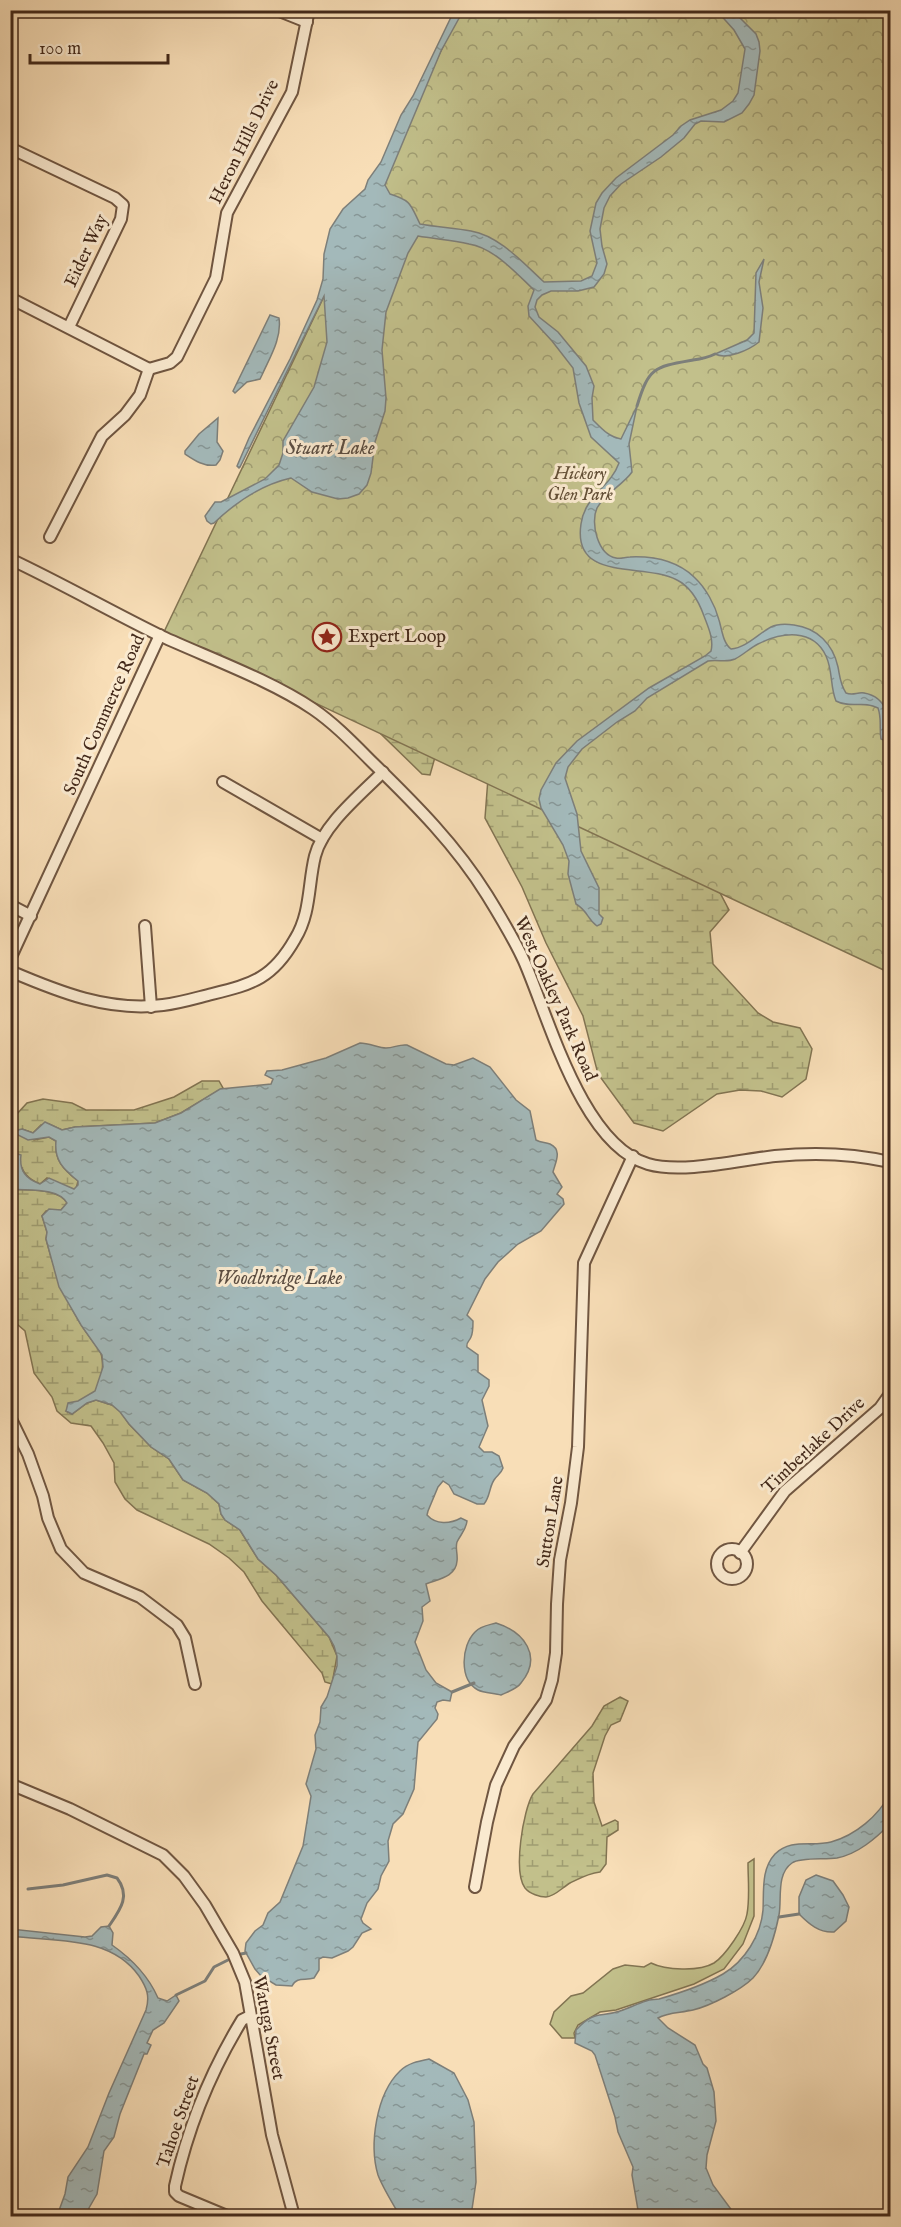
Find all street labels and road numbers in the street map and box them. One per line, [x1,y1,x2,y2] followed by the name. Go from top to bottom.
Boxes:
[205,76,285,208] street label: Heron Hills Drive
[60,211,114,291] street label: Eider Way
[59,631,151,799] street label: South Commerce Road
[508,913,602,1085] street label: West Oakley Park Road
[758,1392,870,1500] street label: Timberlake Drive
[532,1475,570,1569] street label: Sutton Lane
[247,1974,289,2082] street label: Watuga Street
[153,2073,205,2171] street label: Tahoe Street

